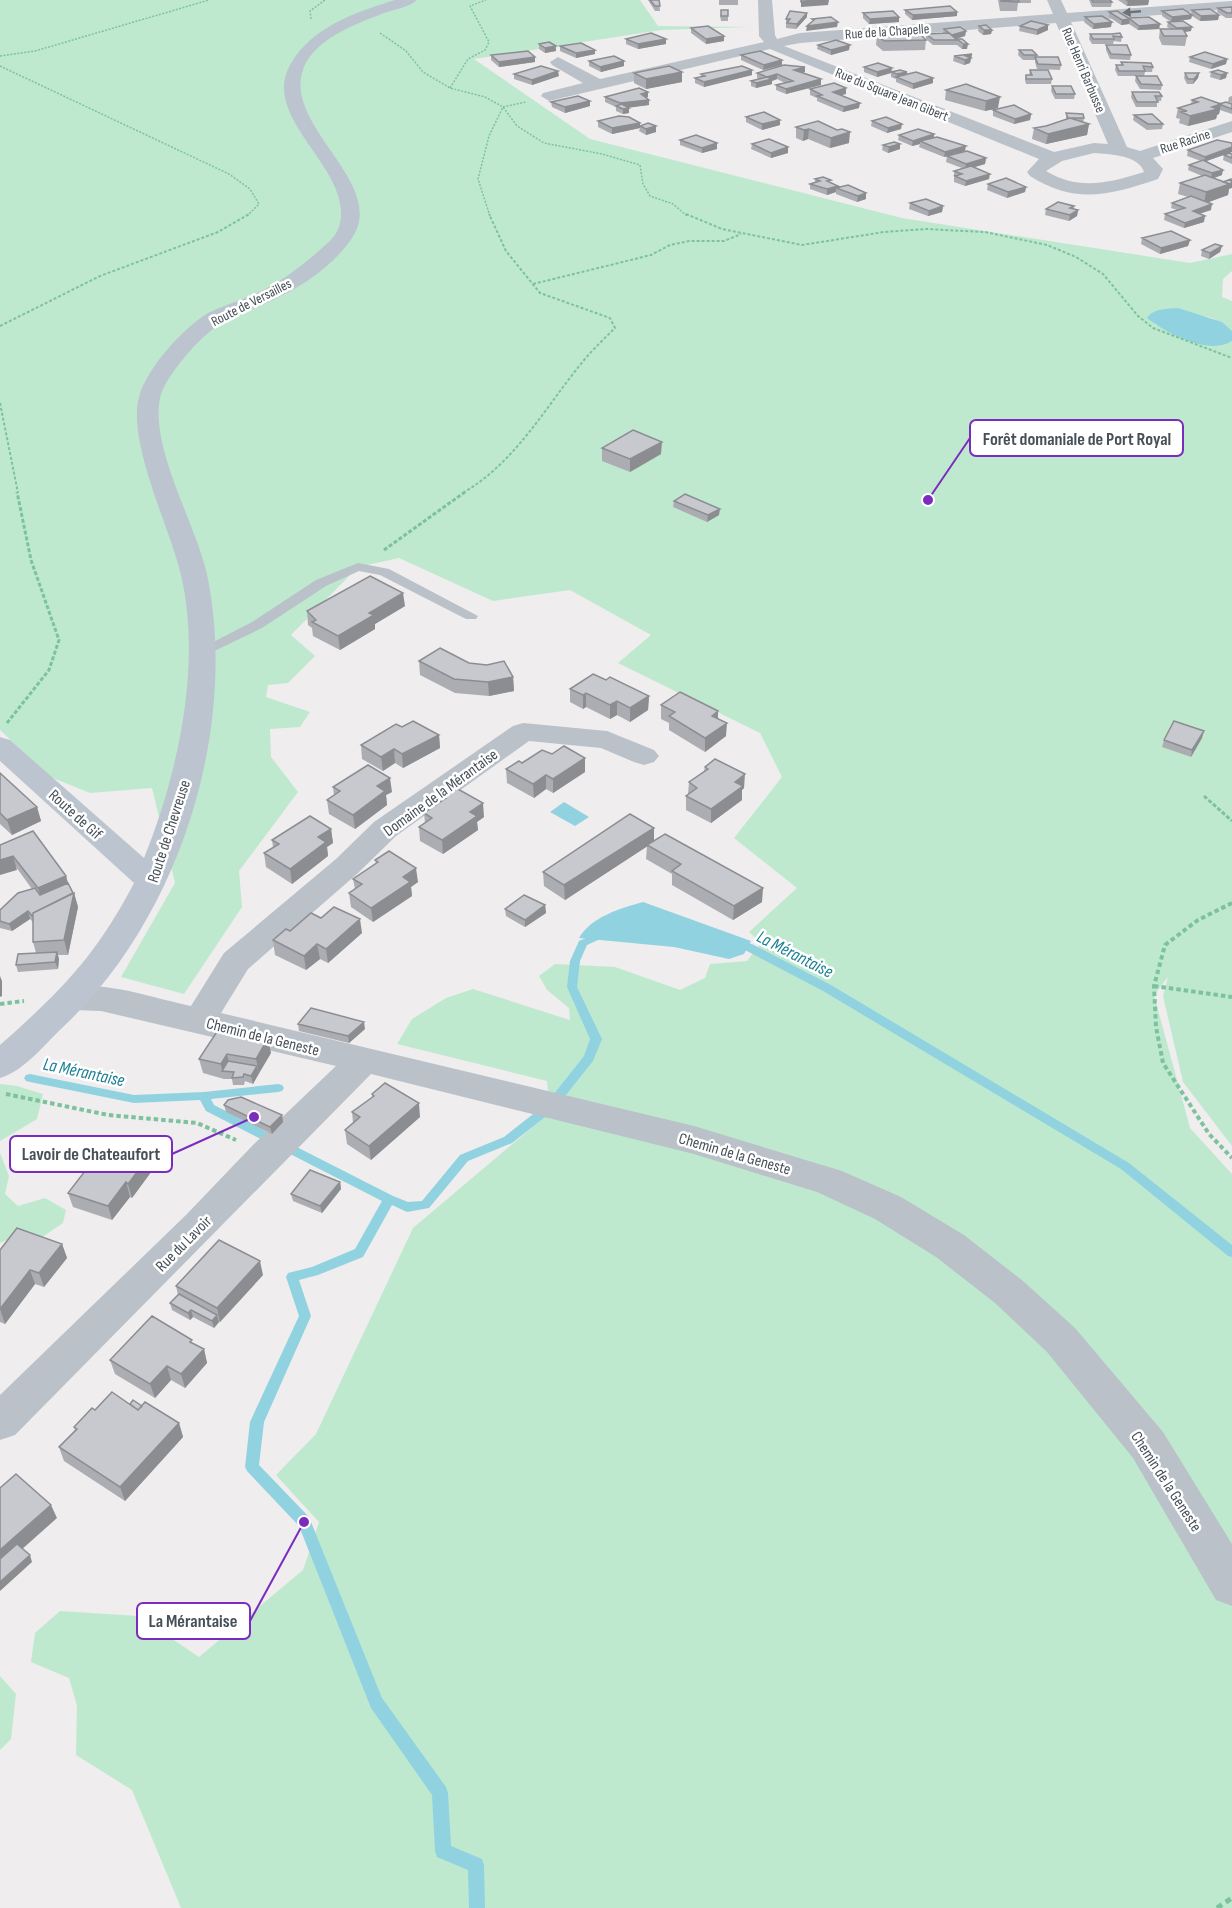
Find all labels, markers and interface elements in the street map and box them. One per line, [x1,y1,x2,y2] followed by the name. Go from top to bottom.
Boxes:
[1122,7,1141,17] one-way arrow
[844,20,930,43] street label: Rue de la Chapelle
[1058,25,1109,115] street label: Rue Henri Barbusse
[833,64,951,125] street label: Rue du Square Jean Gibert
[1158,125,1212,158] street label: Rue Racine
[208,275,294,330] street label: Route de Versailles
[970,420,1183,456] callout: Forêt domaniale de Port Royal
[983,429,1171,450] text: Forêt domaniale de Port Royal
[380,745,502,841] street label: Domaine de la Mérantaise
[144,778,195,885] street label: Route de Chevreuse
[44,786,106,844] street label: Route de Gif
[753,926,836,983] water label: La Mérantaise
[204,1014,321,1061] street label: Chemin de la Geneste
[41,1054,127,1091] water label: La Mérantaise
[676,1129,793,1180] street label: Chemin de la Geneste
[10,1136,172,1172] callout: Lavoir de Chateaufort
[22,1144,160,1165] text: Lavoir de Chateaufort
[152,1212,216,1276] street label: Rue du Lavoir
[1126,1428,1205,1535] street label: Chemin de la Geneste
[137,1603,250,1639] callout: La Mérantaise
[149,1611,237,1632] text: La Mérantaise

